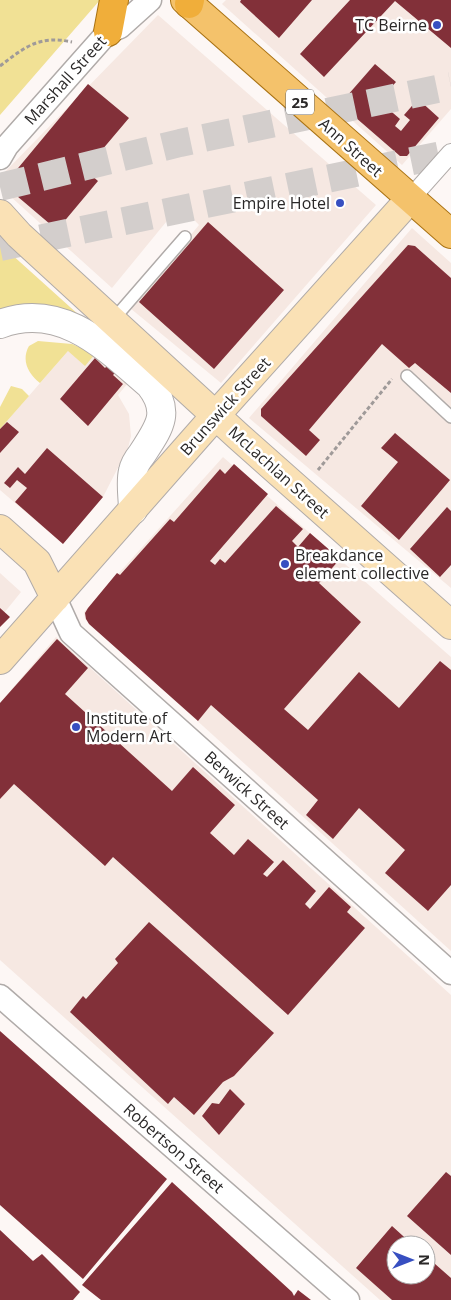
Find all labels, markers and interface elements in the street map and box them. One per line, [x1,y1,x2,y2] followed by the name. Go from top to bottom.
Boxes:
[355,14,427,36] place label: TC Beirne
[431,19,443,31] marker: TC Beirne
[19,30,111,129] street label: Marshall Street
[286,90,314,114] road number: 25
[314,113,388,182] street label: Ann Street
[233,192,330,214] place label: Empire Hotel
[334,197,346,209] marker: Empire Hotel
[175,352,275,460] street label: Brunswick Street
[224,421,334,523] street label: McLachlan Street
[295,544,429,584] place label: Breakdance element collective
[279,558,291,570] marker: Breakdance element collective
[86,707,172,747] place label: Institute of Modern Art
[70,721,82,733] marker: Institute of Modern Art
[200,746,294,834] street label: Berwick Street
[119,1098,229,1198] street label: Robertson Street
[386,1235,436,1285] north arrow
[415,1254,434,1266] text: N

